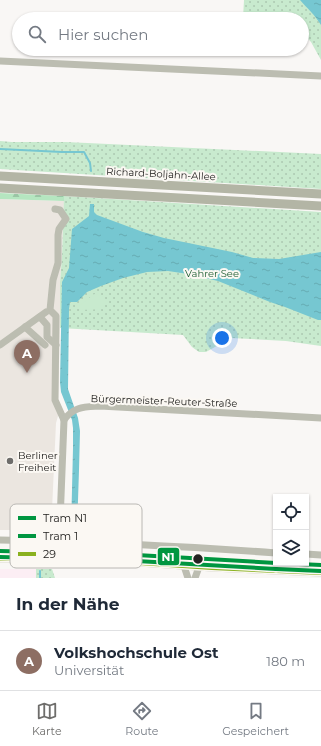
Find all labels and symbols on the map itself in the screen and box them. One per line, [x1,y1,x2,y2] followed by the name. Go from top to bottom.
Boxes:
[106,165,216,183] street label: Richard-Boljahn-Allee
[185,267,239,280] park label: Vahrer See
[212,328,232,348] your location
[14,340,40,373] pin: A
[90,392,238,410] street label: Bürgermeister-Reuter-Straße
[18,449,58,474] place label: Berliner Freiheit
[5,456,15,466] marker: Berliner Freiheit
[10,504,142,568] legend
[43,511,87,525] text: Tram N1
[43,529,78,543] text: Tram 1
[43,547,56,561] text: 29
[157,547,180,566] line badge: N1
[161,550,175,564] text: N1
[191,552,205,566] unlabelled marker

